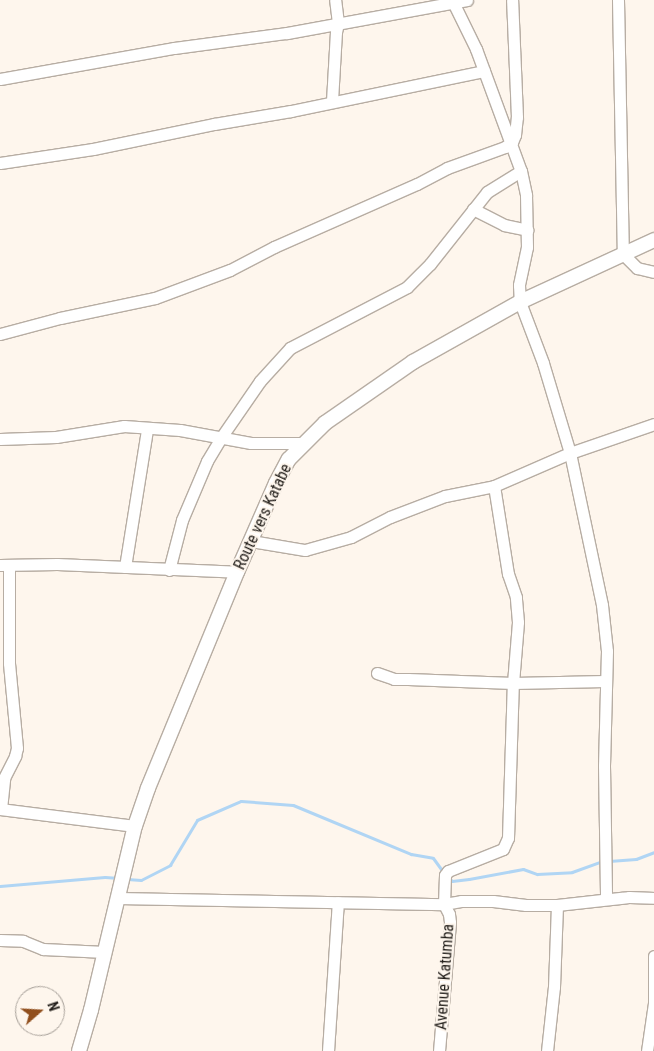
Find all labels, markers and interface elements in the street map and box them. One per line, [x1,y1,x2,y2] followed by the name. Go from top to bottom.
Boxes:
[230,461,296,573] street label: Route vers Katabe
[432,923,458,1031] street label: Avenue Katumba
[15,986,65,1036] north arrow
[44,1000,62,1013] text: N

